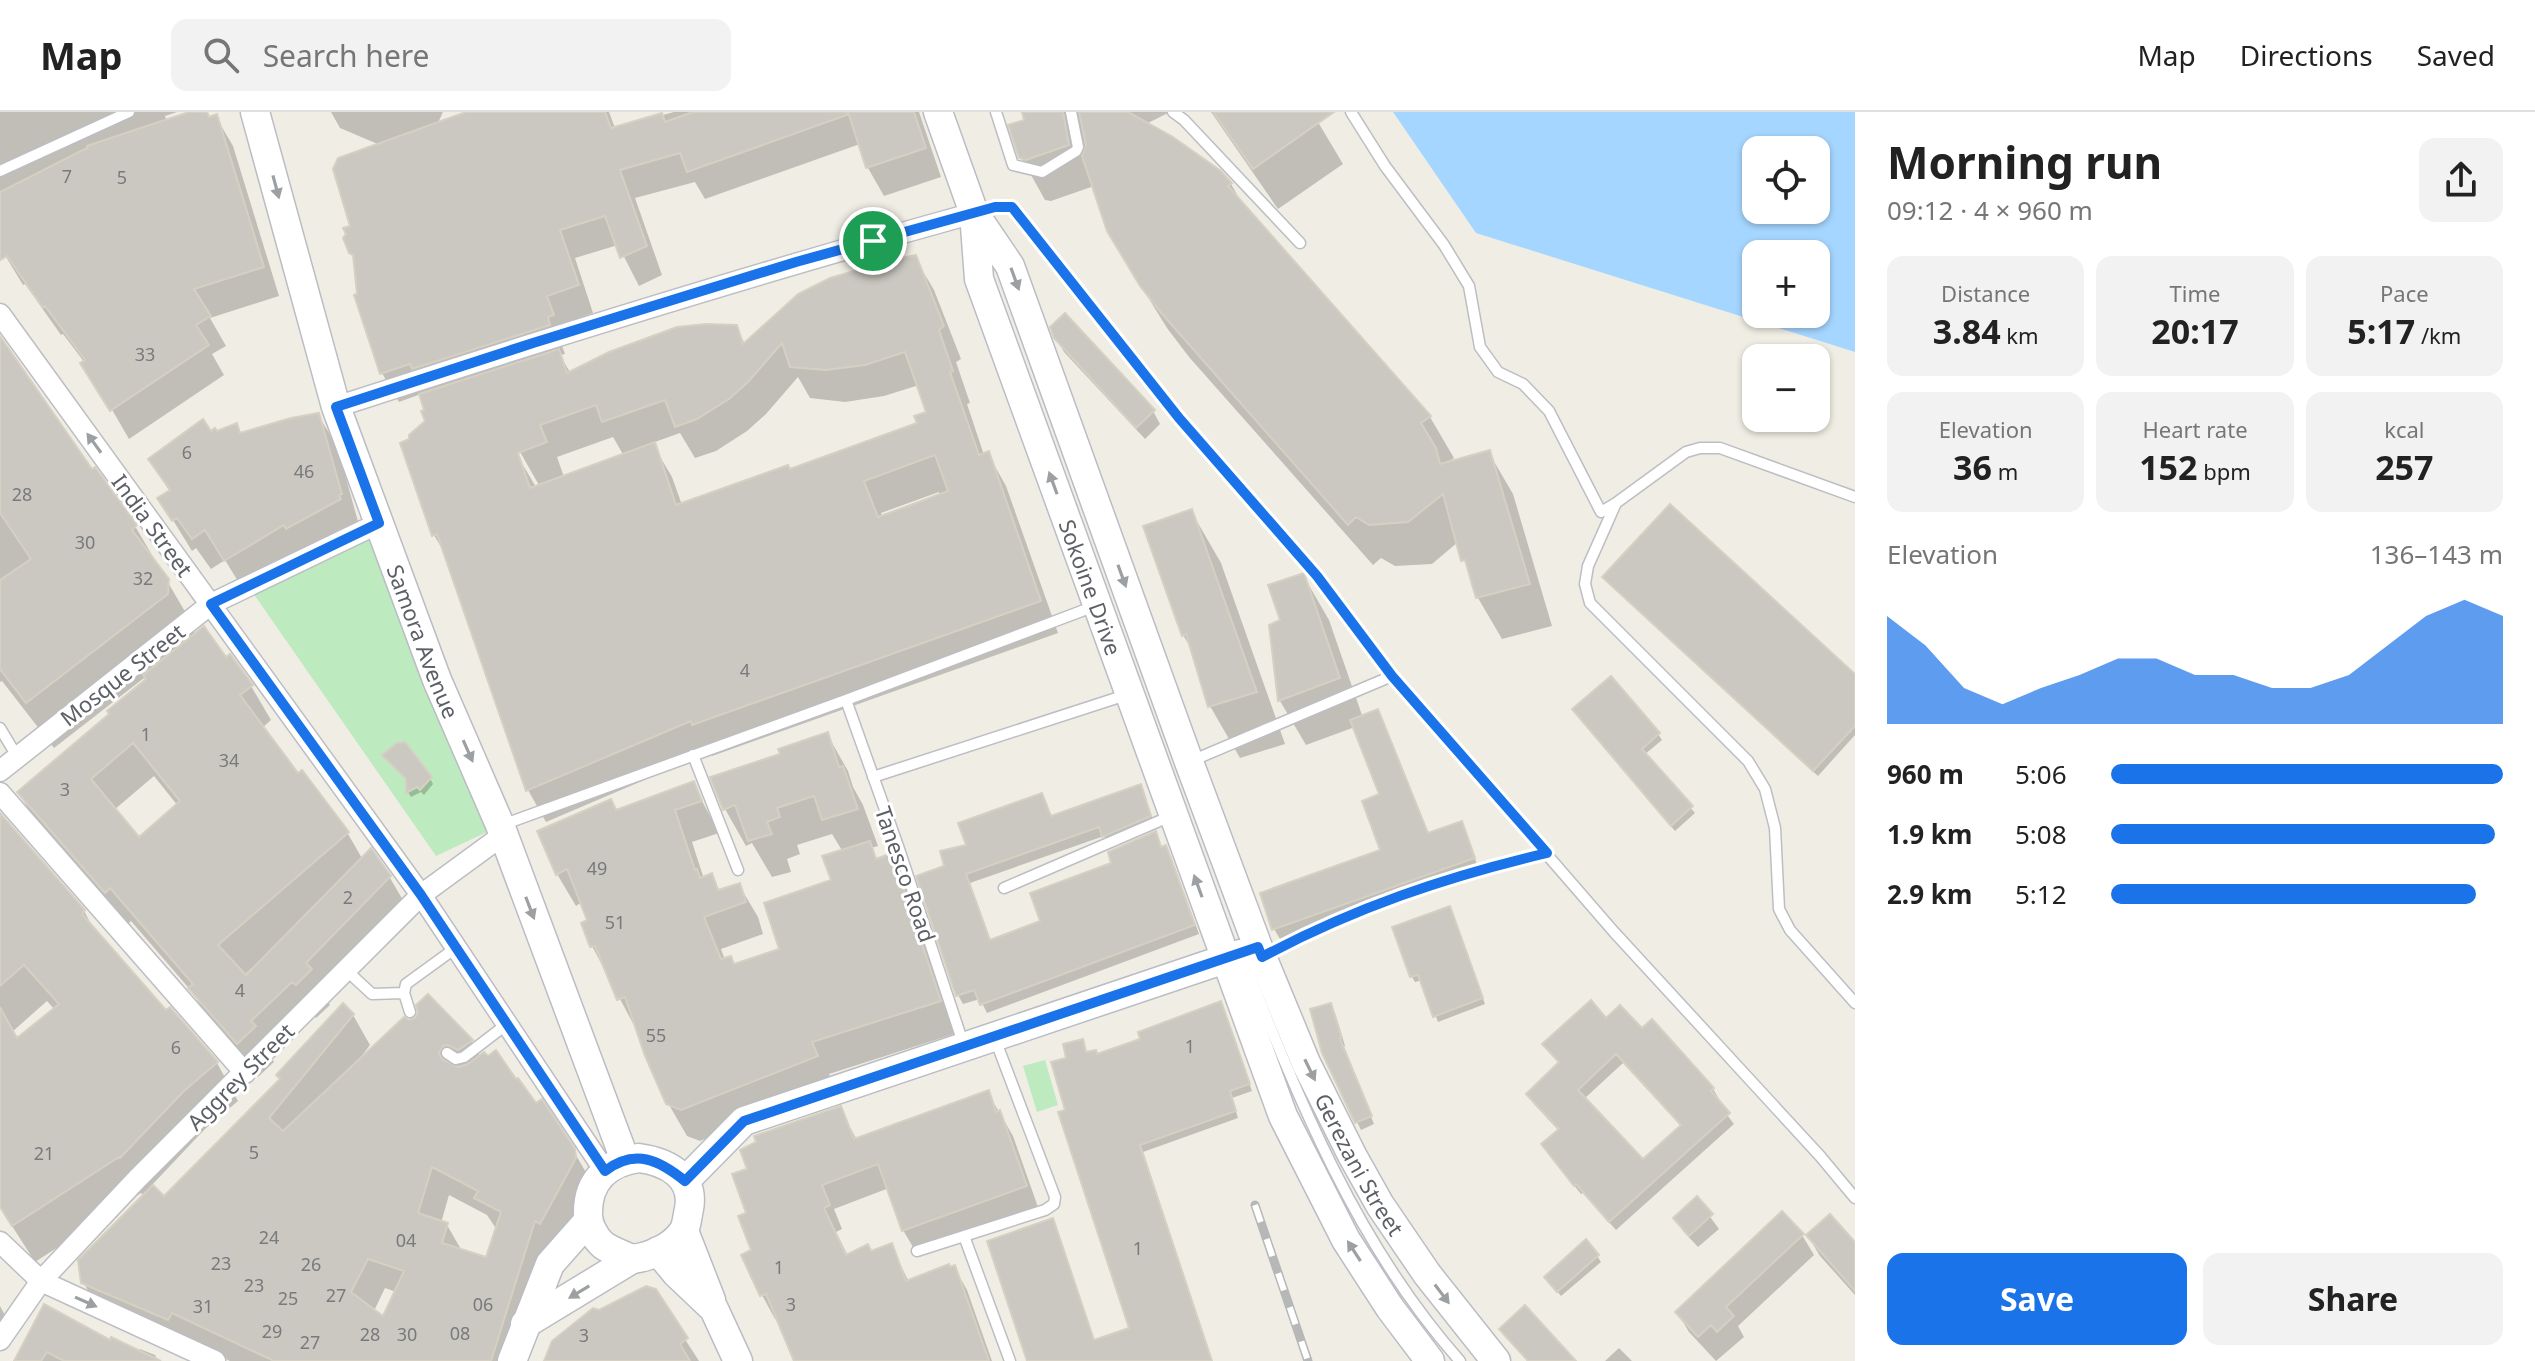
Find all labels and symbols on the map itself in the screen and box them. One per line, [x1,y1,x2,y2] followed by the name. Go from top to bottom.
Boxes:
[62,164,72,188] house number: 7
[117,165,127,189] house number: 5
[270,175,282,200] one-way arrow
[839,207,907,275] pin
[1009,267,1021,291] one-way arrow
[135,342,155,366] house number: 33
[86,433,102,453] one-way arrow
[182,440,192,464] house number: 6
[294,459,314,483] house number: 46
[106,468,200,582] street label: India Street
[1046,471,1058,495] one-way arrow
[12,482,32,506] house number: 28
[1053,515,1129,659] street label: Sokoine Drive
[75,530,95,554] house number: 30
[381,560,467,723] street label: Samora Avenue
[1116,564,1129,588] one-way arrow
[133,566,153,590] house number: 32
[53,616,191,732] street label: Mosque Street
[740,658,750,682] house number: 4
[141,722,151,746] house number: 1
[461,739,474,762] one-way arrow
[219,748,239,772] house number: 34
[60,777,70,801] house number: 3
[869,802,943,946] street label: Tanesco Road
[587,856,607,880] house number: 49
[1192,873,1204,897] one-way arrow
[343,885,353,909] house number: 2
[524,896,537,920] one-way arrow
[605,910,625,934] house number: 51
[235,978,245,1002] house number: 4
[180,1016,300,1136] street label: Aggrey Street
[646,1023,666,1047] house number: 55
[1185,1034,1195,1058] house number: 1
[171,1035,181,1059] house number: 6
[1303,1059,1317,1082] one-way arrow
[1308,1088,1411,1241] street label: Gerezani Street
[249,1140,259,1164] house number: 5
[34,1141,54,1165] house number: 21
[259,1225,279,1249] house number: 24
[396,1228,416,1252] house number: 04
[1133,1236,1143,1260] house number: 1
[1347,1240,1361,1262] one-way arrow
[211,1251,231,1275] house number: 23
[301,1252,321,1276] house number: 26
[774,1255,784,1279] house number: 1
[244,1273,264,1297] house number: 23
[326,1283,346,1307] house number: 27
[1434,1284,1450,1304] one-way arrow
[568,1285,590,1299] one-way arrow
[278,1286,298,1310] house number: 25
[473,1292,493,1316] house number: 06
[786,1292,796,1316] house number: 3
[193,1294,213,1318] house number: 31
[74,1295,97,1309] one-way arrow
[262,1319,282,1343] house number: 29
[450,1321,470,1345] house number: 08
[360,1322,380,1346] house number: 28
[397,1322,417,1346] house number: 30
[579,1323,589,1347] house number: 3
[300,1330,320,1354] house number: 27

